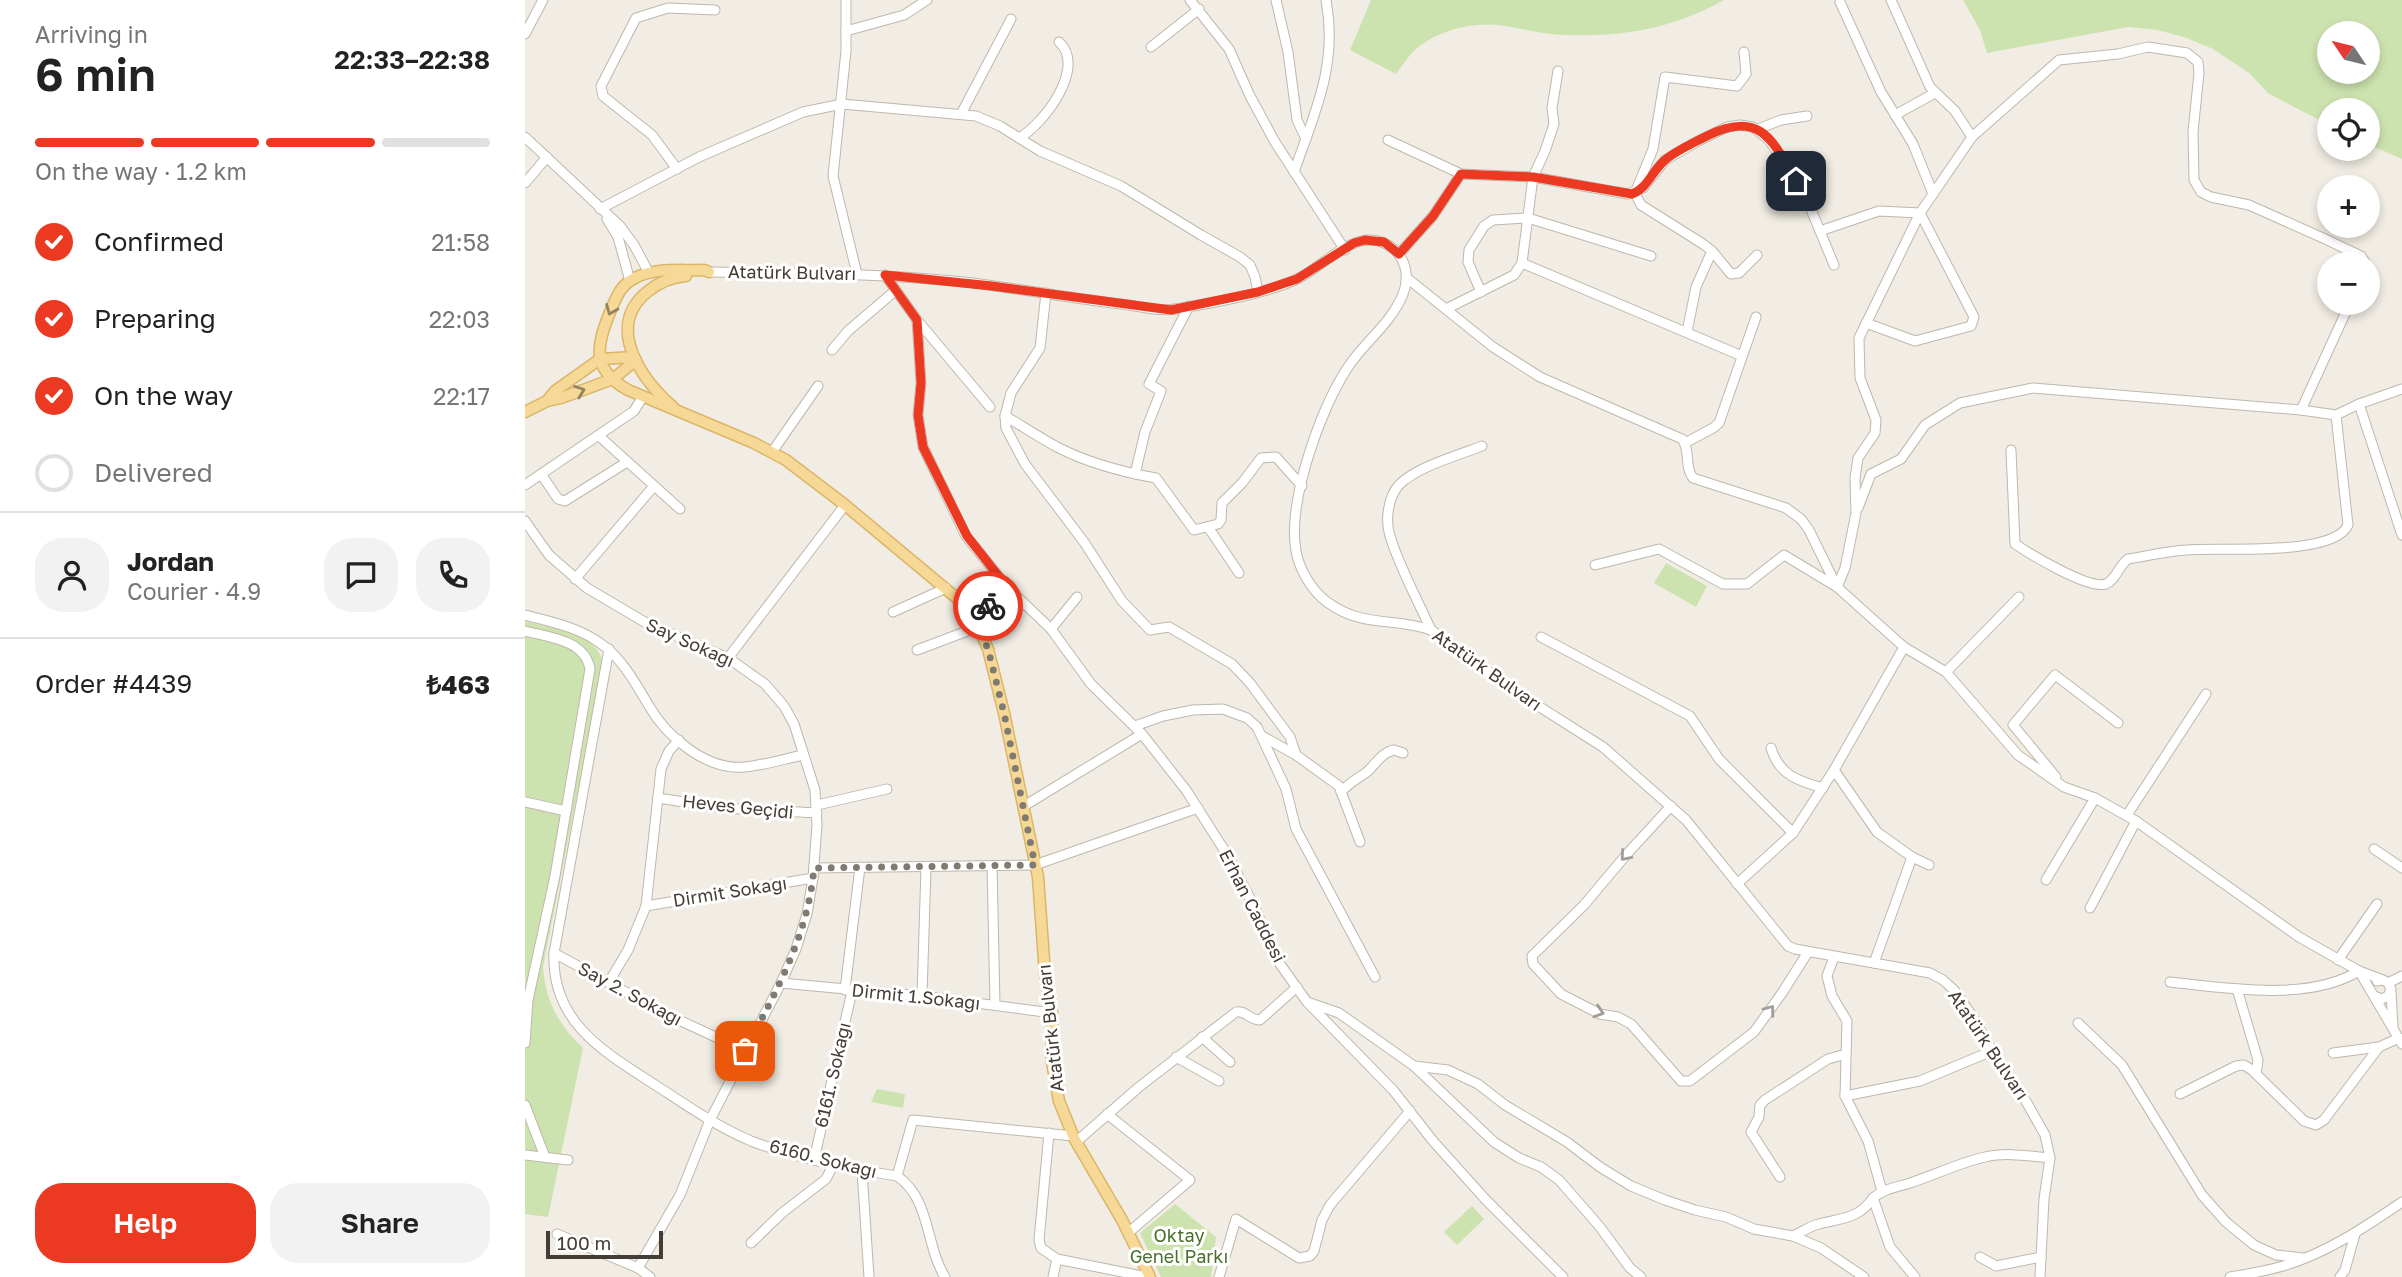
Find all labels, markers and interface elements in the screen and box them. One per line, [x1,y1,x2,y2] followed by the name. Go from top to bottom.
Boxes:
[35,20,148,48] text: Arriving in
[2317,21,2380,84] north arrow
[2317,21,2380,315] map controls
[334,44,490,75] text: 22:33–22:38
[35,46,156,101] text: 6 min
[2317,98,2380,161] button: locate
[1766,151,1826,211] pin
[35,157,247,185] text: On the way · 1.2 km
[1777,162,1815,200] icon: home
[2317,175,2380,238] button: +
[35,223,73,261] icon: check
[94,226,224,257] text: Confirmed
[431,228,490,256] text: 21:58
[2317,252,2380,315] button: −
[728,260,856,284] street label: Atatürk Bulvarı
[35,300,73,338] icon: check
[94,303,216,334] text: Preparing
[605,303,619,315] one-way arrow
[429,305,490,333] text: 22:03
[35,377,73,415] icon: check
[94,380,233,411] text: On the way
[433,382,490,410] text: 22:17
[574,385,586,399] one-way arrow
[94,457,213,488] text: Delivered
[35,538,109,612] button: person
[324,538,398,612] button: chat
[416,538,490,612] button: phone
[127,546,214,577] text: Jordan
[953,571,1023,641] courier
[127,577,261,605] text: Courier · 4.9
[969,587,1007,625] icon: bike
[643,613,738,671] street label: Say Sokağı
[1429,623,1546,715] street label: Atatürk Bulvarı
[35,668,192,699] text: Order #4439
[427,669,490,700] text: ₺463
[681,789,795,823] street label: Heves Geçidi
[1215,845,1291,966] street label: Erhan Caddesi
[1621,848,1633,861] one-way arrow
[671,871,788,911] street label: Dirmit Sokağı
[575,956,686,1030] street label: Say 2. Sokağı
[1032,963,1068,1093] street label: Atatürk Bulvarı
[851,978,982,1014] street label: Dirmit 1.Sokağı
[1944,985,2034,1104] street label: Atatürk Bulvarı
[1593,1004,1605,1018] one-way arrow
[1762,1005,1774,1018] one-way arrow
[809,1020,855,1130] street label: 6161. Sokağı
[715,1021,775,1081] pin
[726,1032,764,1070] icon: bag
[767,1134,879,1182] street label: 6160. Sokağı
[35,1183,256,1263] button: Help
[270,1183,490,1263] button: Share
[1130,1224,1228,1267] park label: Oktay Genel Parkı
[546,1228,663,1260] scale bar
[557,1231,611,1254] text: 100 m

